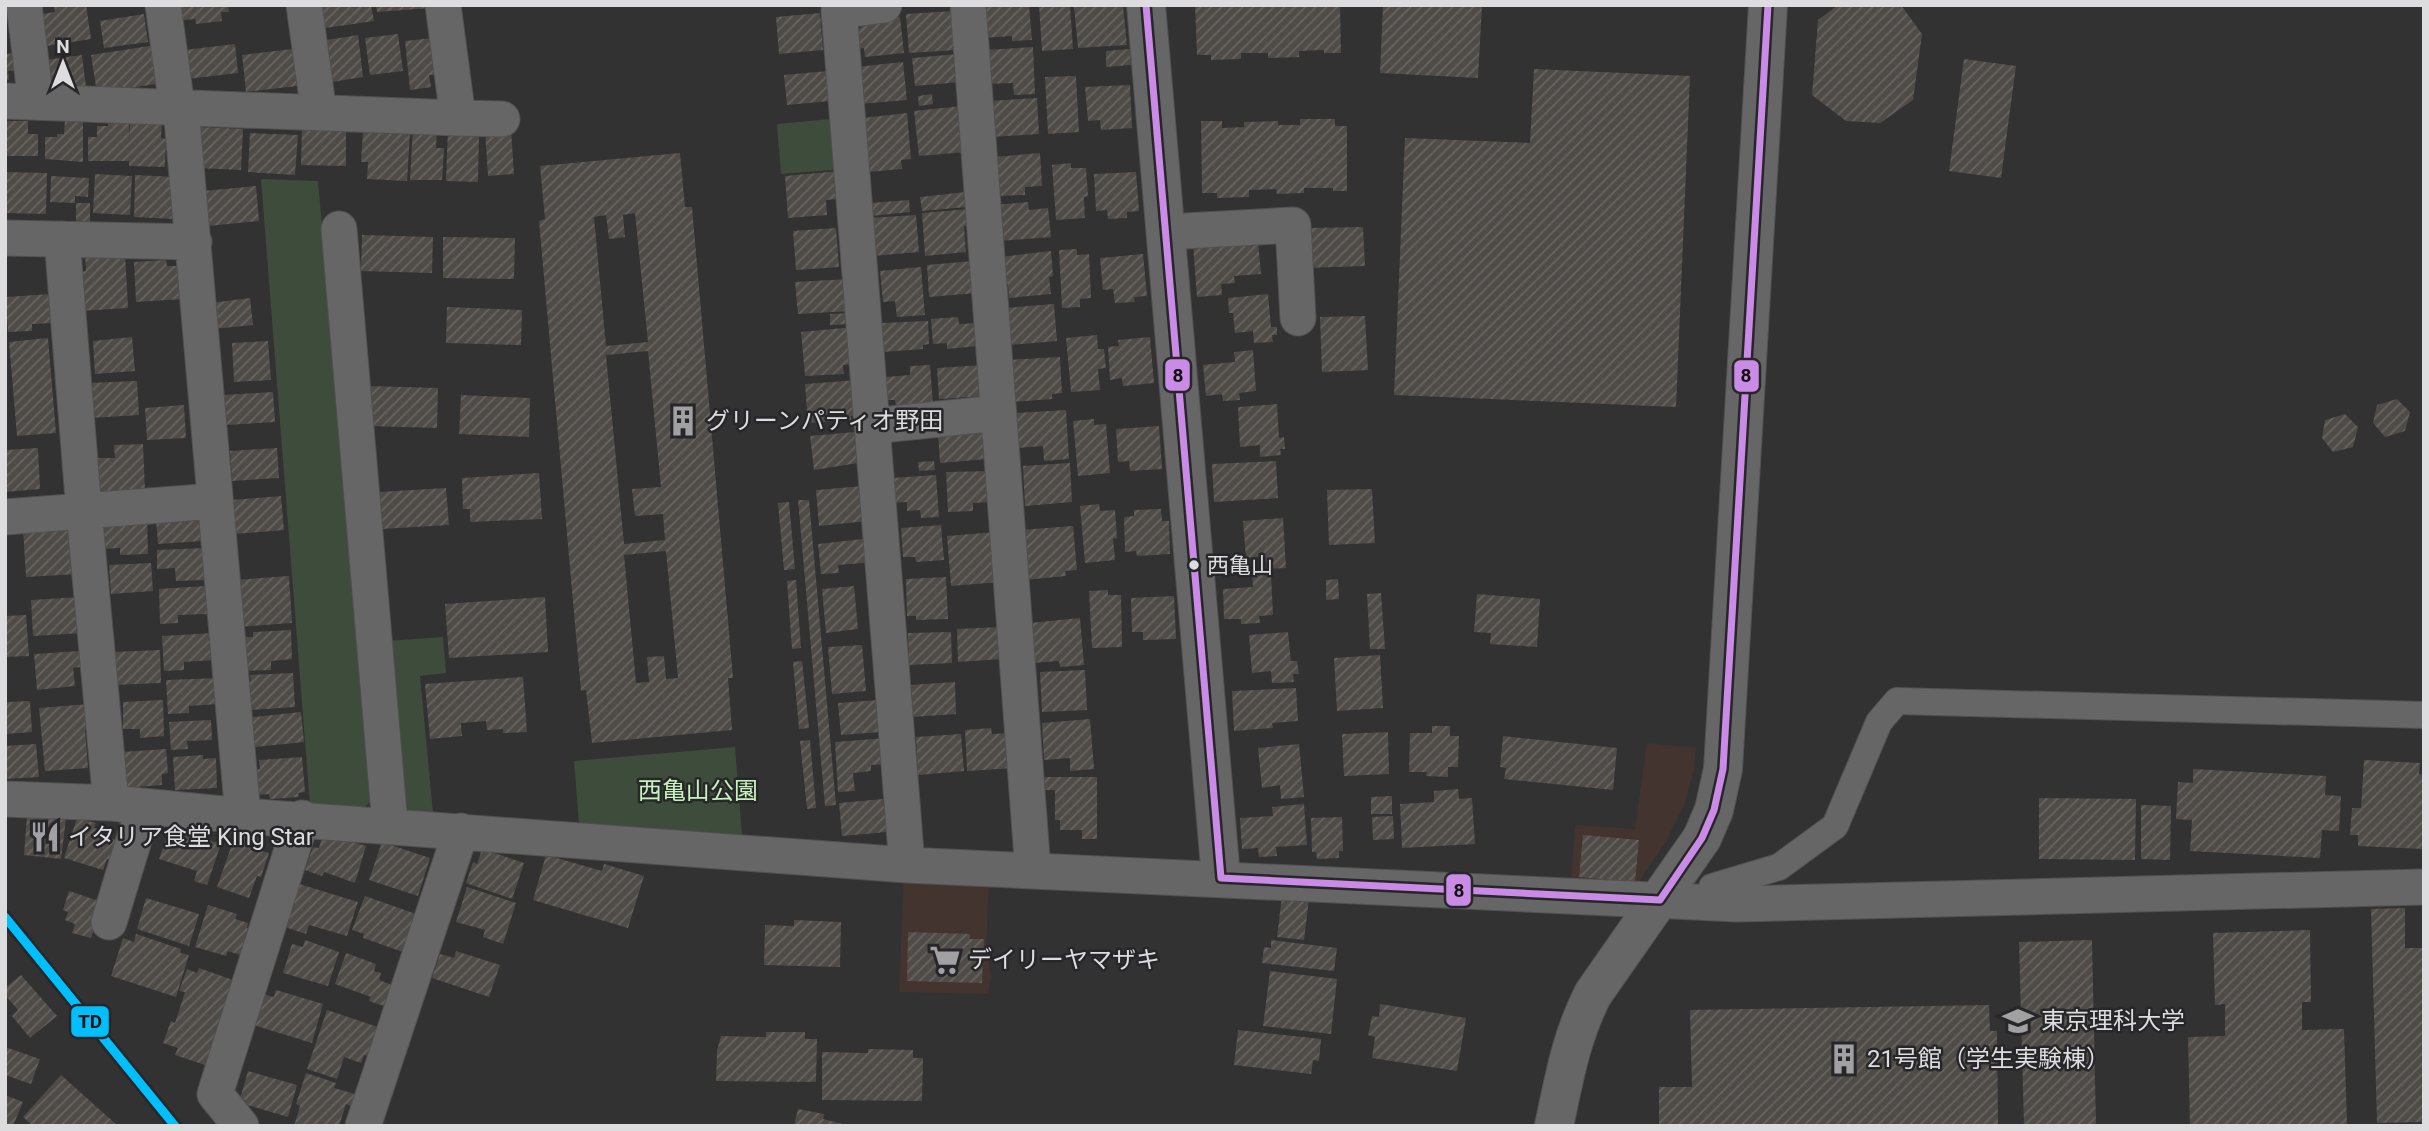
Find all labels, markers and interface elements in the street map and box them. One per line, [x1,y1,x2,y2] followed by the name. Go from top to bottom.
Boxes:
[28,28,98,98] north arrow
[56,35,70,58] text: N
[1164,358,1191,392] line badge: 8
[1733,359,1760,393] line badge: 8
[1173,364,1184,387] text: 8
[1741,364,1752,387] text: 8
[666,404,700,438] building icon: グリーンパティオ野田
[706,407,943,435] place label: グリーンパティオ野田
[1207,553,1273,578] place label: 西亀山
[1187,558,1201,572] marker: 西亀山
[638,777,758,805] park label: 西亀山公園
[28,820,62,854] restaurant icon: イタリア食堂 King Star
[68,823,314,851] place label: イタリア食堂 King Star
[1445,873,1472,907] line badge: 8
[1454,879,1465,902] text: 8
[928,943,962,977] supermarket icon: デイリーヤマザキ
[968,946,1160,974] place label: デイリーヤマザキ
[2001,1004,2035,1038] school or university icon: 東京理科大学
[70,1005,110,1038] line badge: TD
[2041,1007,2185,1035] place label: 東京理科大学
[78,1010,102,1033] text: TD
[1827,1042,1861,1076] building icon: 21号館（学生実験棟）
[1867,1045,2110,1073] place label: 21号館（学生実験棟）

